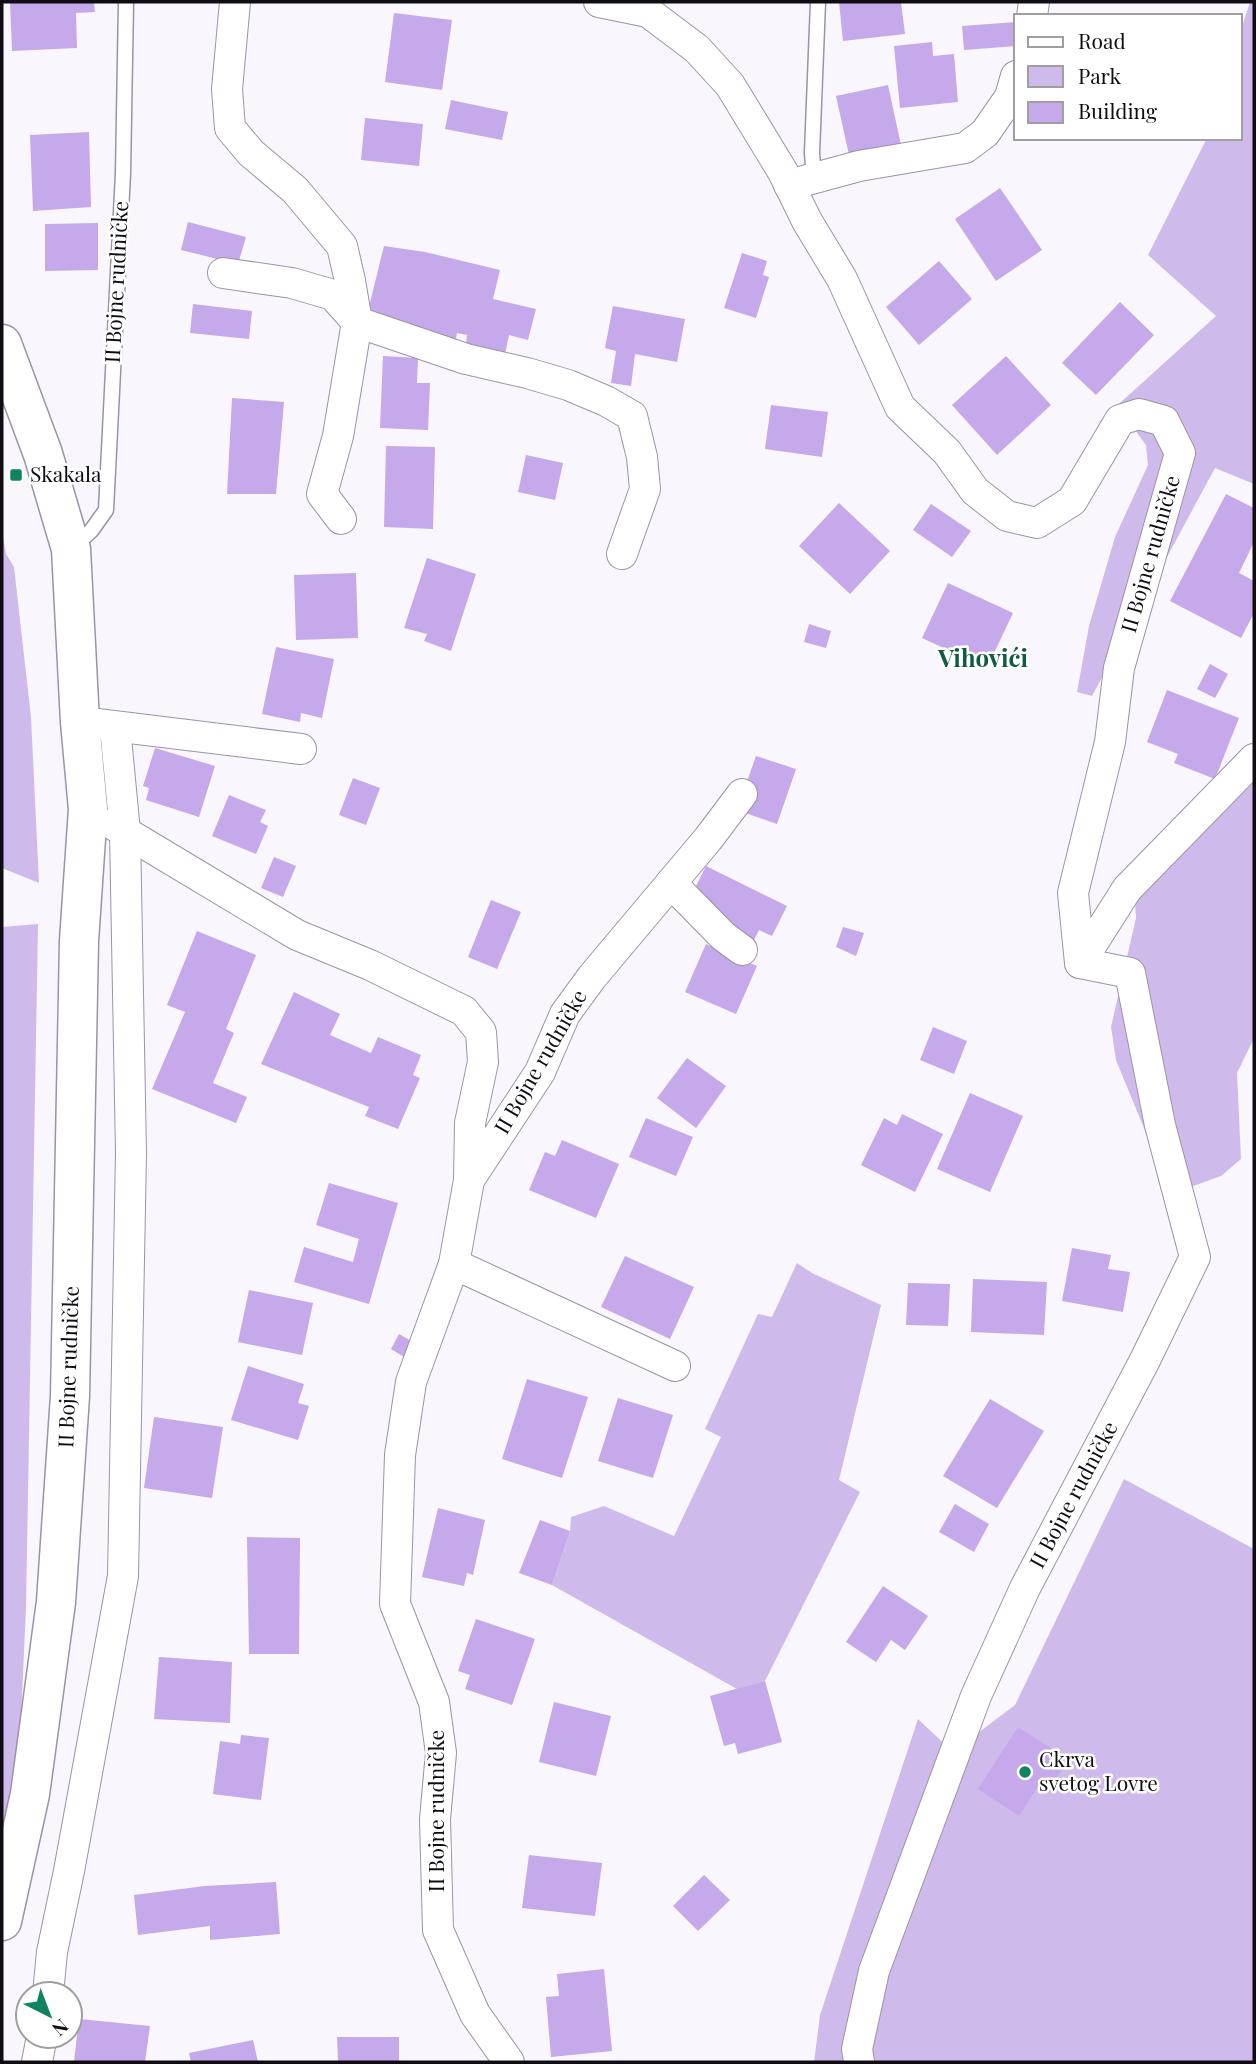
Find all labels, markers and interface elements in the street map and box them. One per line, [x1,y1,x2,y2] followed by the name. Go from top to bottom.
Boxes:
[1014,14,1242,140] legend
[1078,26,1126,54] text: Road
[1078,61,1122,89] text: Park
[1078,96,1157,124] text: Building
[97,200,133,364] street label: II Bojne rudničke
[30,459,102,487] place label: Skakala
[8,467,24,483] marker: Skakala
[1113,472,1185,635] street label: II Bojne rudničke
[937,641,1028,673] district label: Vihovići
[487,984,592,1138] street label: II Bojne rudničke
[50,1285,84,1449] street label: II Bojne rudničke
[1022,1416,1123,1572] street label: II Bojne rudničke
[421,1730,449,1892] street label: II Bojne rudničke
[1039,1744,1158,1796] place label: Ckrva svetog Lovre
[1017,1764,1033,1780] marker: Ckrva svetog Lovre
[14,1980,84,2050] north arrow
[47,2014,75,2043] text: N

